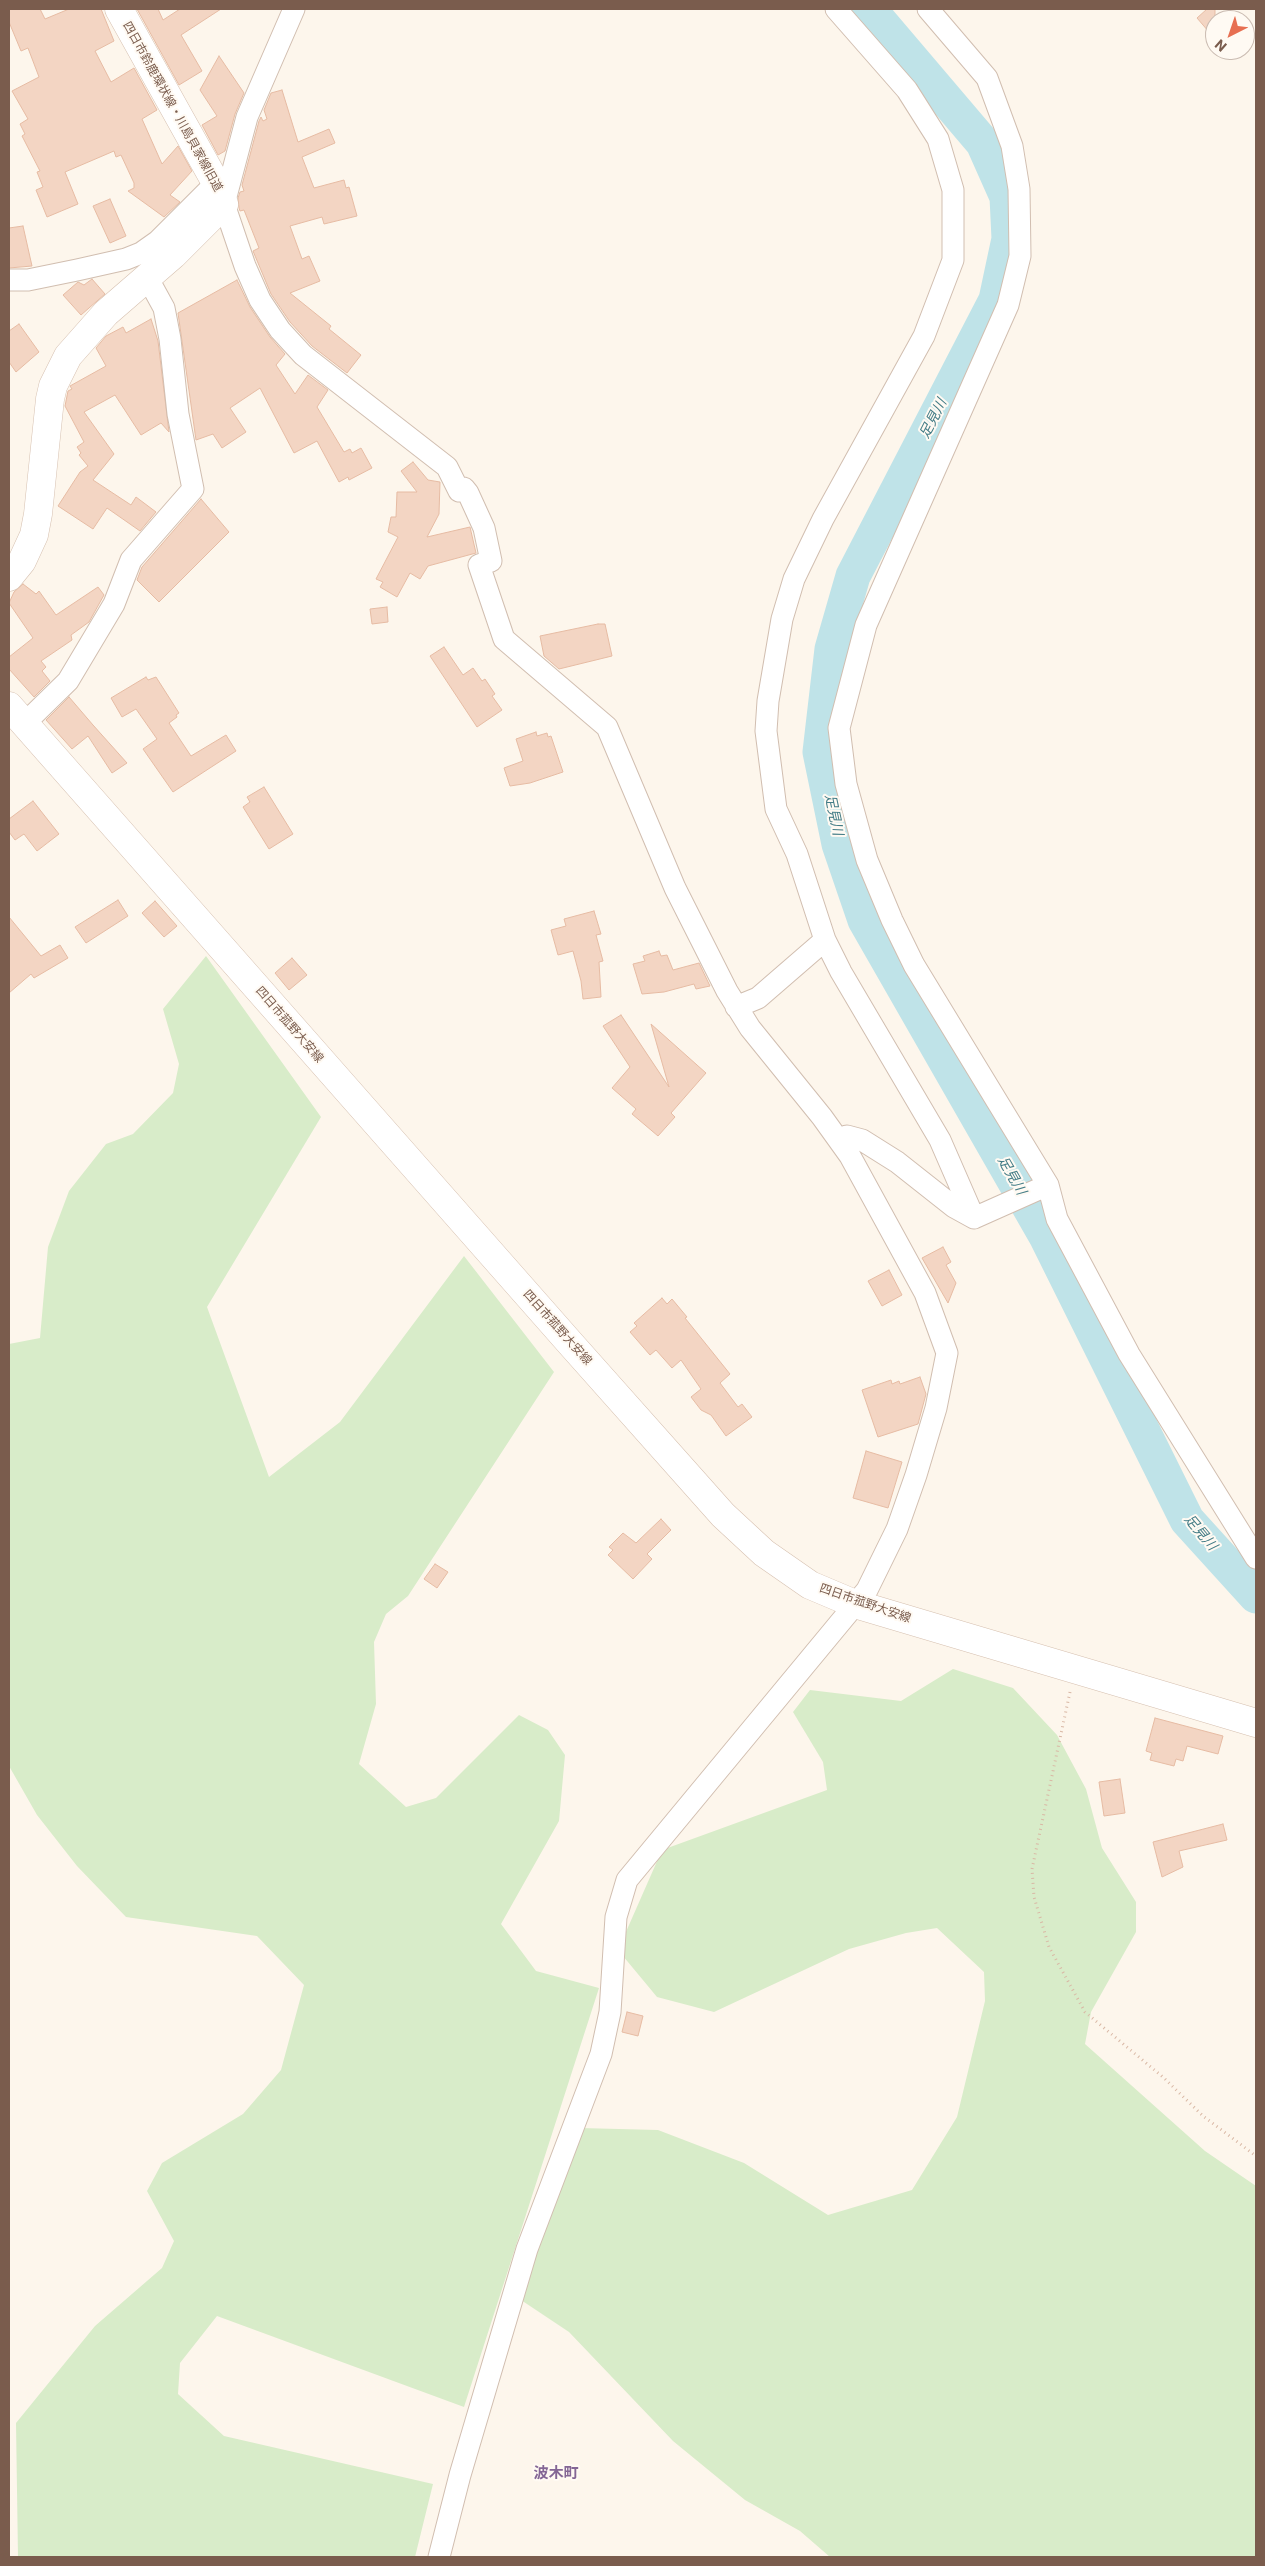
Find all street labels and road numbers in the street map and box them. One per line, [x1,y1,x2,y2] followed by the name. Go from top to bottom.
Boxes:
[119,20,225,194] street label: 四日市鈴鹿環状線・川島貝家線旧道
[252,984,326,1066] street label: 四日市菰野大安線
[520,1288,594,1368] street label: 四日市菰野大安線
[817,1582,913,1626] street label: 四日市菰野大安線

